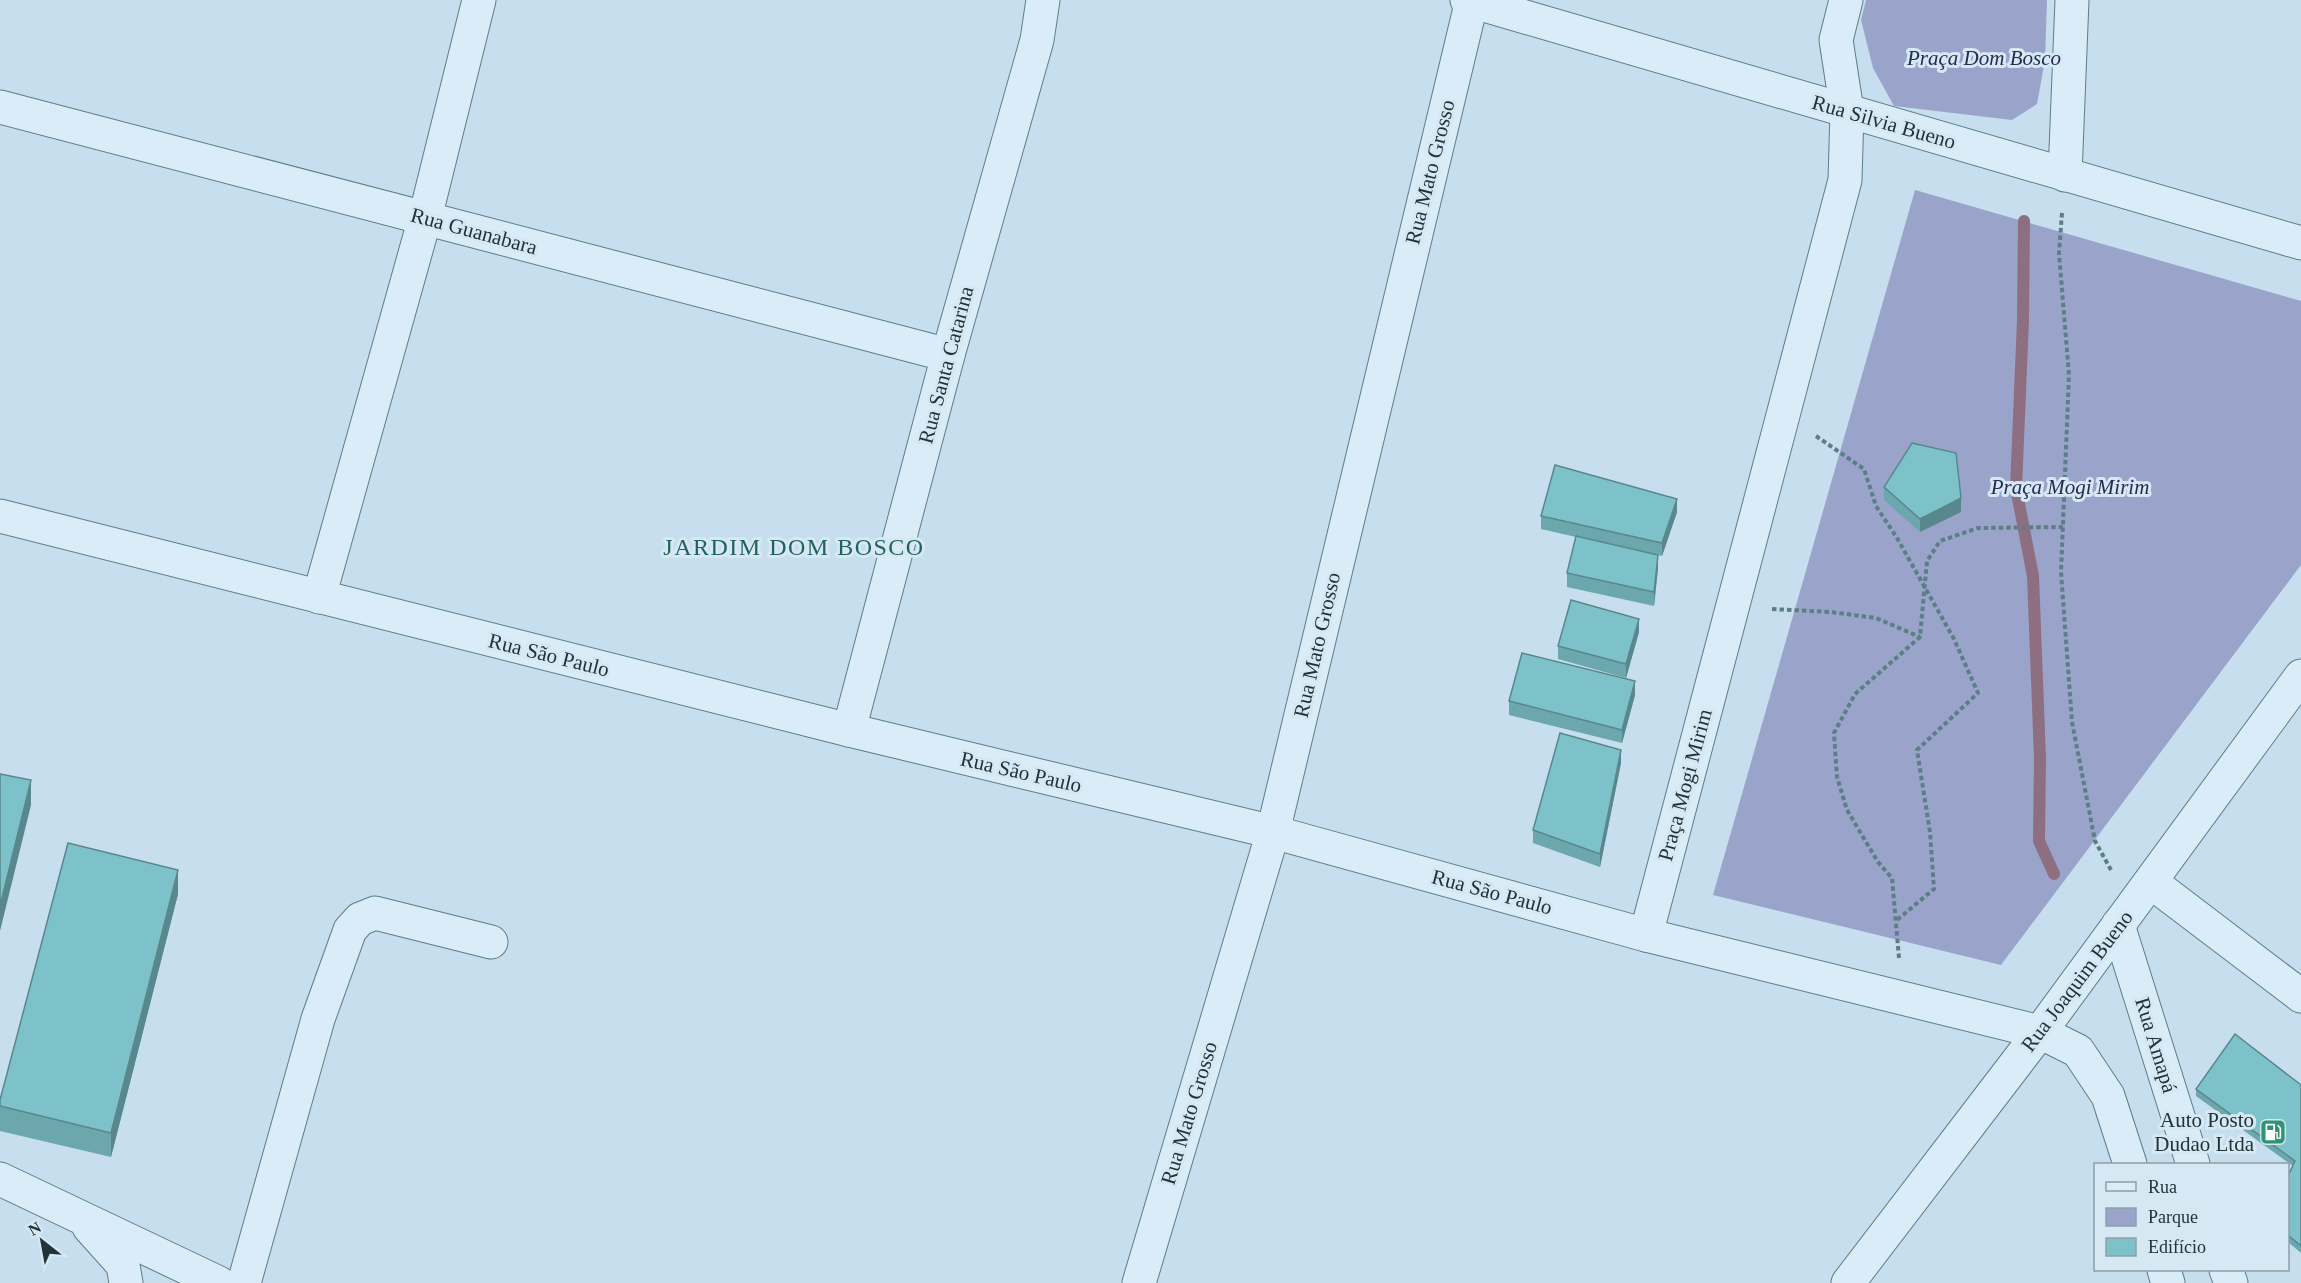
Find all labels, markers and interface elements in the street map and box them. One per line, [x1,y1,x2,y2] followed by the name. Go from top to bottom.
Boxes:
[1906,46,2061,70] park label: Praça Dom Bosco
[1809,90,1959,154] street label: Rua Silvia Bueno
[1400,97,1460,247] street label: Rua Mato Grosso
[408,203,541,260] street label: Rua Guanabara
[913,283,979,446] street label: Rua Santa Catarina
[1990,475,2149,499] park label: Praça Mogi Mirim
[663,534,925,560] district label: JARDIM DOM BOSCO
[1289,570,1345,720] street label: Rua Mato Grosso
[486,628,612,682] street label: Rua São Paulo
[1653,706,1717,864] street label: Praça Mogi Mirim
[958,746,1084,798] street label: Rua São Paulo
[1429,864,1555,920] street label: Rua São Paulo
[2016,906,2138,1056] street label: Rua Joaquim Bueno
[2130,994,2182,1096] street label: Rua Amapá
[1156,1039,1222,1187] street label: Rua Mato Grosso
[2154,1108,2255,1156] place label: Auto Posto Dudao Ltda
[2258,1117,2288,1147] fuel station icon: Auto Posto Dudao Ltda
[2094,1163,2289,1271] legend
[2148,1177,2177,1197] text: Rua
[2148,1207,2198,1227] text: Parque
[12,1211,72,1271] north arrow
[25,1218,44,1239] text: N
[2148,1237,2206,1257] text: Edifício

